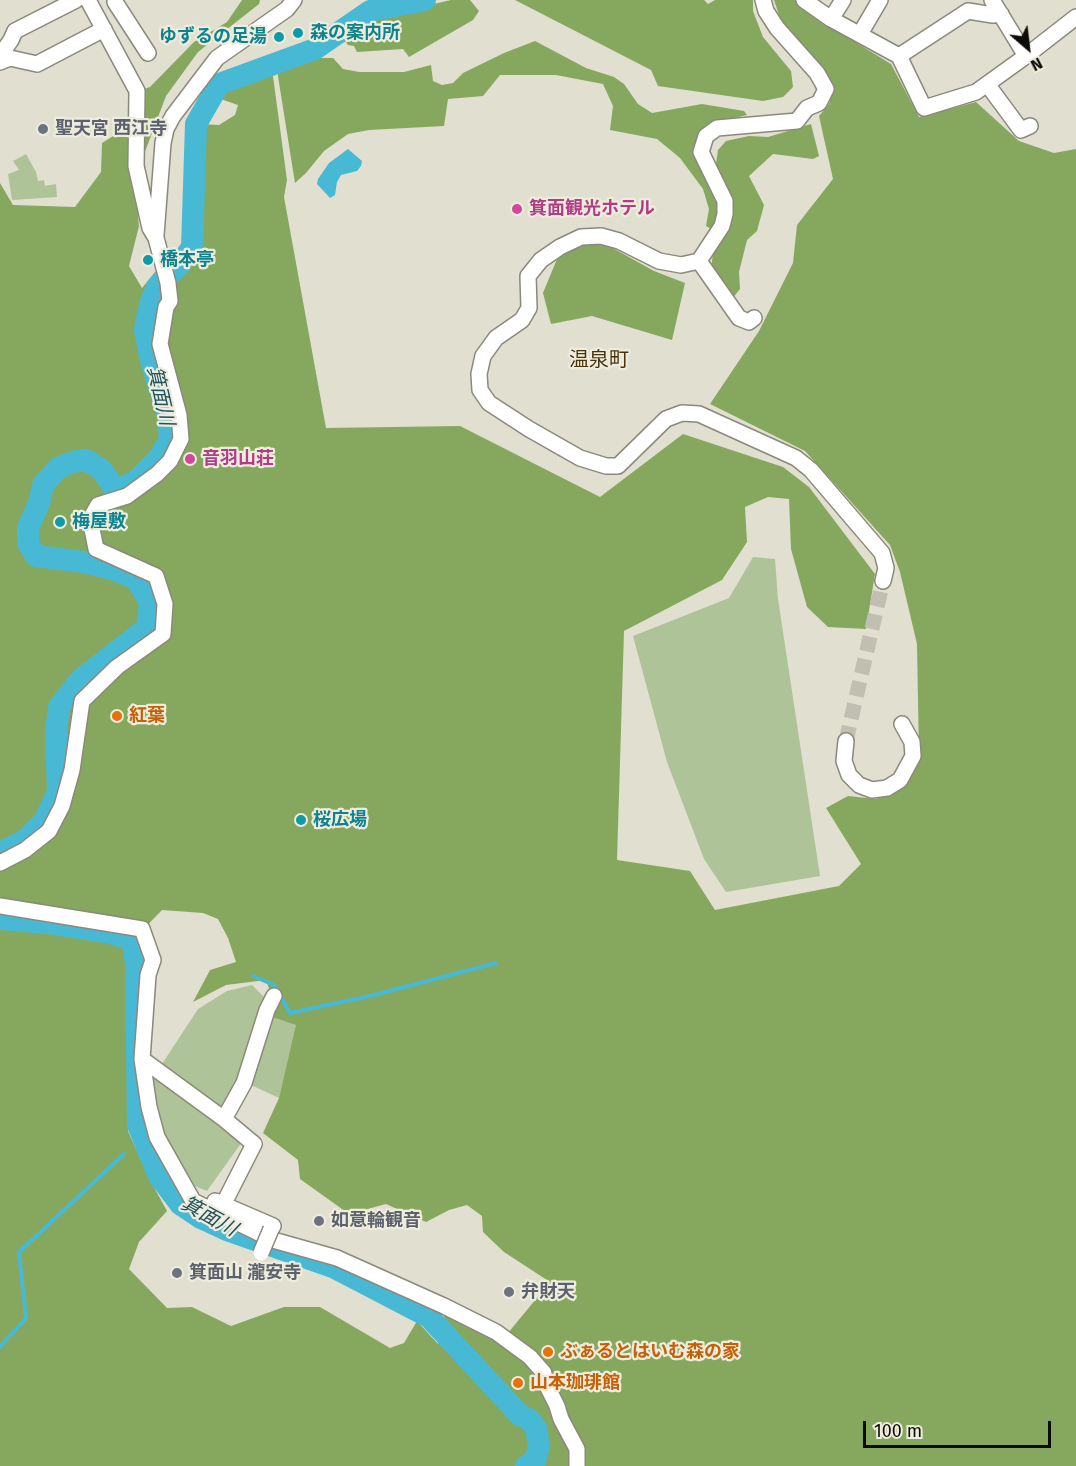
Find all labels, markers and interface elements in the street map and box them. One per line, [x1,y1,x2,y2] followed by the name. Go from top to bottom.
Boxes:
[998,18,1058,78] north arrow
[310,22,400,44] place label: 森の案内所
[159,26,267,48] place label: ゆずるの足湯
[291,26,305,40] marker: 森の案内所
[272,30,286,44] marker: ゆずるの足湯
[1028,53,1046,75] text: N
[55,118,167,140] place label: 聖天宮 西江寺
[36,122,50,136] marker: 聖天宮 西江寺
[529,198,655,220] place label: 箕面観光ホテル
[510,202,524,216] marker: 箕面観光ホテル
[160,249,214,271] place label: 橋本亭
[141,253,155,267] marker: 橋本亭
[569,348,629,372] district label: 温泉町
[142,364,178,428] water label: 箕面川
[202,448,274,470] place label: 音羽山荘
[183,452,197,466] marker: 音羽山荘
[72,511,126,533] place label: 梅屋敷
[53,515,67,529] marker: 梅屋敷
[129,705,165,727] place label: 紅葉
[110,709,124,723] marker: 紅葉
[313,809,367,831] place label: 桜広場
[294,813,308,827] marker: 桜広場
[177,1192,241,1242] water label: 箕面川
[331,1210,421,1232] place label: 如意輪観音
[312,1214,326,1228] marker: 如意輪観音
[189,1262,301,1284] place label: 箕面山 瀧安寺
[170,1266,184,1280] marker: 箕面山 瀧安寺
[521,1281,575,1303] place label: 弁財天
[502,1285,516,1299] marker: 弁財天
[560,1341,740,1363] place label: ぶぁるとはいむ森の家
[541,1345,555,1359] marker: ぶぁるとはいむ森の家
[530,1372,620,1394] place label: 山本珈琲館
[511,1376,525,1390] marker: 山本珈琲館
[866,1409,1054,1447] scale bar
[874,1420,922,1442] text: 100 m

